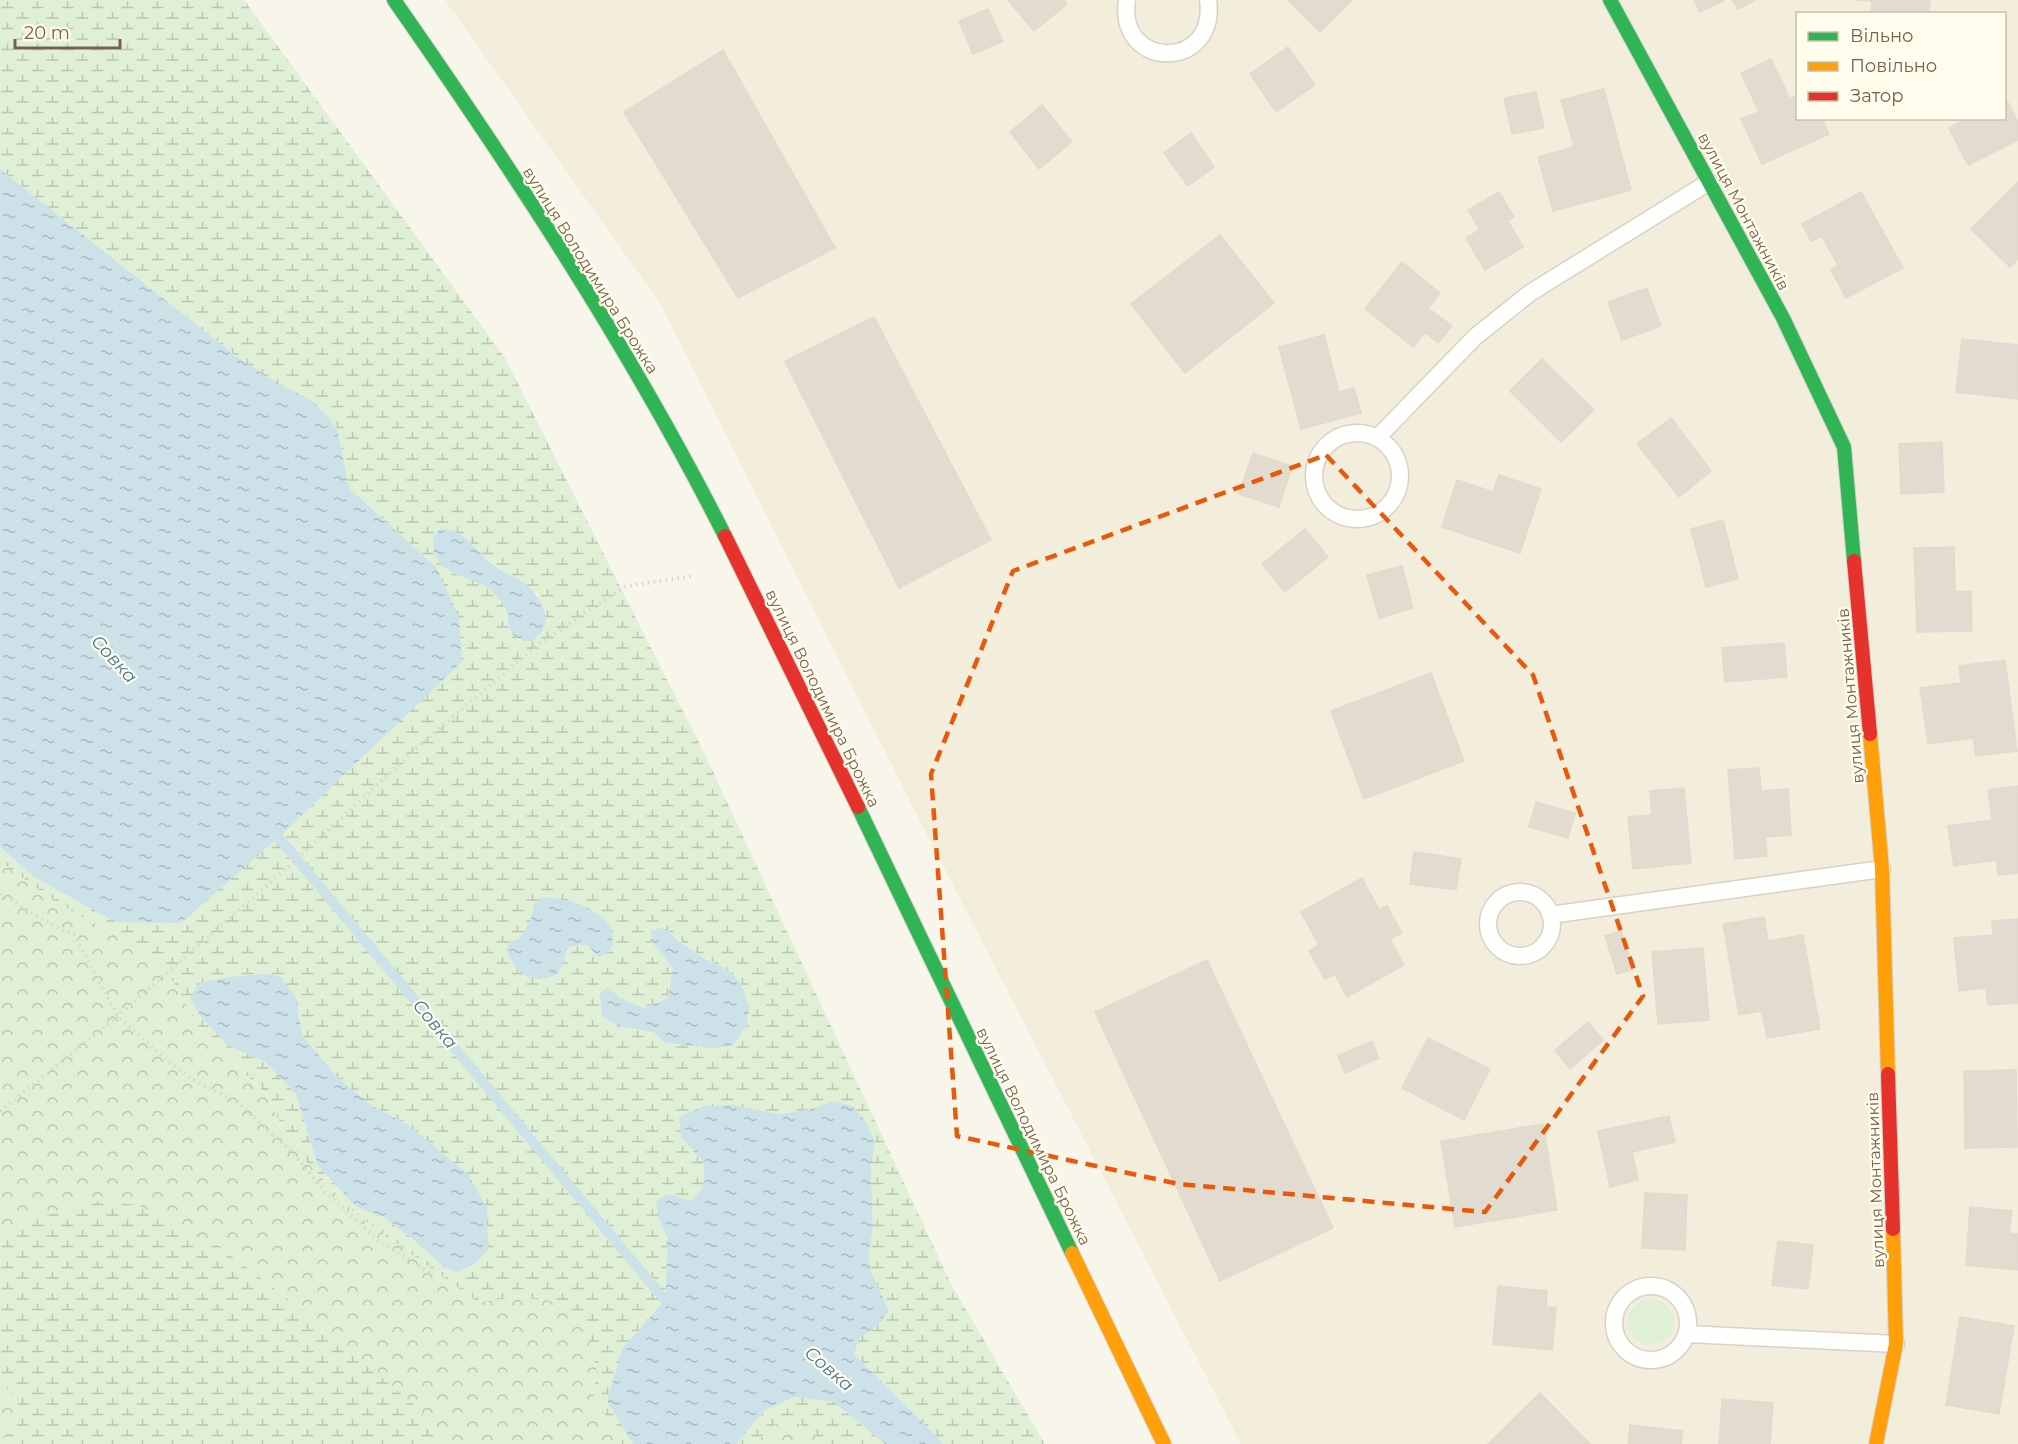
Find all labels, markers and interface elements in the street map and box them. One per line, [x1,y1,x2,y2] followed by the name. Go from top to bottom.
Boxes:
[15,12,120,50] scale bar
[1796,12,2006,120] legend
[24,22,70,44] text: 20 m
[1850,25,1914,47] text: Вільно
[1850,55,1937,77] text: Повільно
[1850,85,1904,107] text: Затор
[1694,129,1793,293] street label: вулиця Монтажників
[519,163,662,377] street label: вулиця Володимира Брожка
[761,586,884,810] street label: вулиця Володимира Брожка
[1833,607,1868,784] street label: вулиця Монтажників
[86,630,142,688] water label: Совка
[408,995,462,1053] water label: Совка
[972,1024,1095,1248] street label: вулиця Володимира Брожка
[1863,1092,1888,1268] street label: вулиця Монтажників
[800,1342,858,1396] water label: Совка

